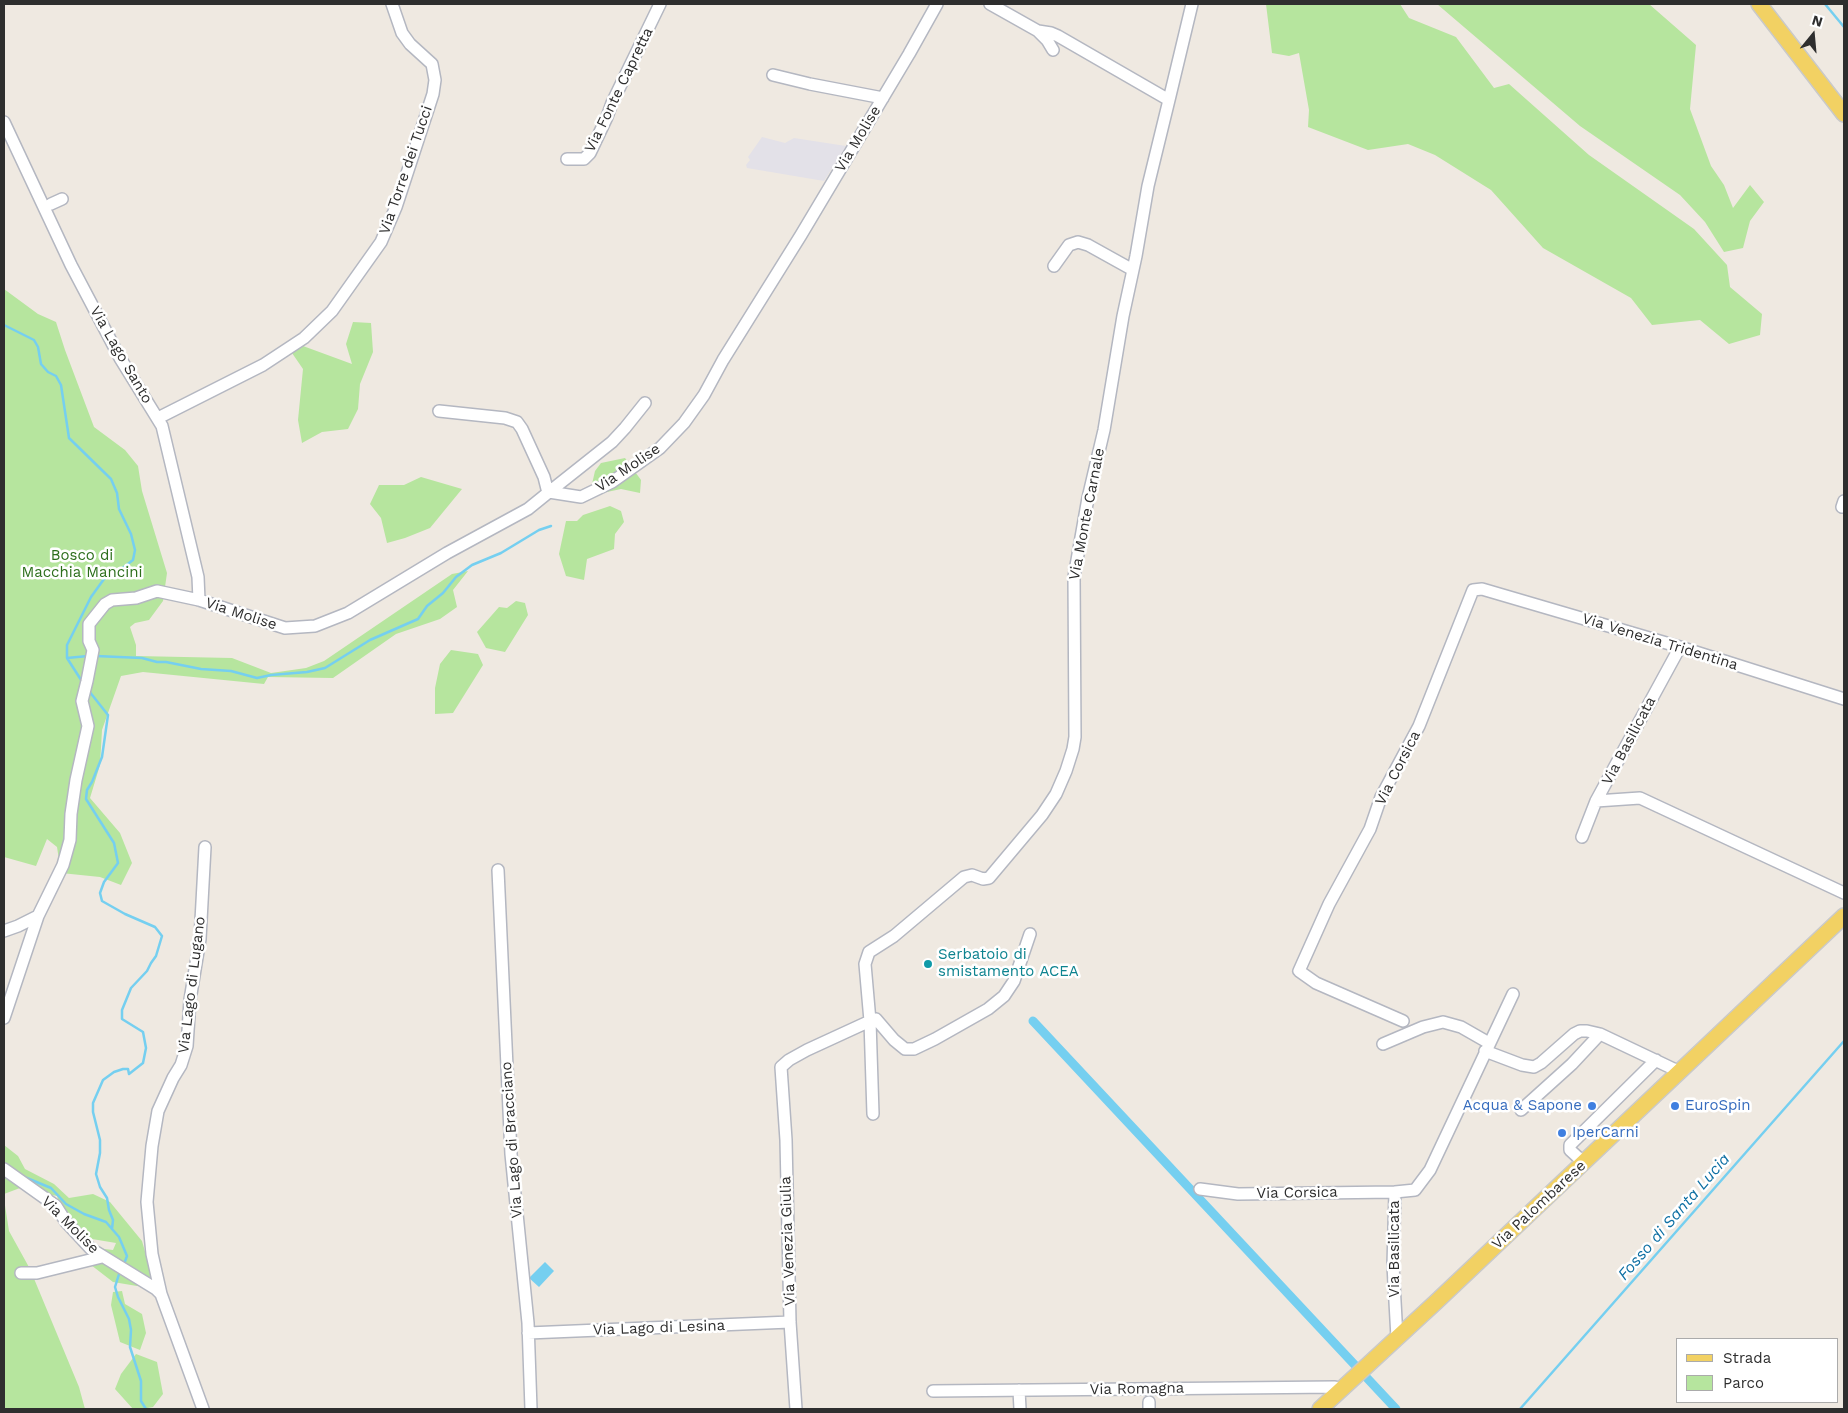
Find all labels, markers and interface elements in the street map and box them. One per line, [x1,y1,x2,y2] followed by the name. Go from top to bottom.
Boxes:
[1788,10,1838,60] north arrow
[1810,11,1825,30] text: N
[581,25,657,155] street label: Via Fonte Capretta
[376,103,436,237] street label: Via Torre dei Tucci
[831,103,885,175] street label: Via Molise
[86,303,156,407] street label: Via Lago Santo
[592,440,664,496] street label: Via Molise
[1065,446,1109,582] street label: Via Monte Carnale
[21,547,143,582] park label: Bosco di Macchia Mancini
[203,594,279,634] street label: Via Molise
[1580,610,1740,674] street label: Via Venezia Tridentina
[1598,694,1660,788] street label: Via Basilicata
[1372,728,1424,808] street label: Via Corsica
[175,915,209,1055] street label: Via Lago di Lugano
[938,946,1079,981] place label: Serbatoio di smistamento ACEA
[922,958,934,970] marker: Serbatoio di smistamento ACEA
[498,1061,526,1219] street label: Via Lago di Bracciano
[1463,1097,1582,1115] place label: Acqua & Sapone
[1685,1097,1751,1115] place label: EuroSpin
[1586,1100,1598,1112] marker: Acqua & Sapone
[1669,1100,1681,1112] marker: EuroSpin
[1572,1124,1639,1142] place label: IperCarni
[1556,1127,1568,1139] marker: IperCarni
[1614,1150,1734,1284] water label: Fosso di Santa Lucia
[1488,1157,1590,1253] street label: Via Palombarese
[777,1176,799,1306] street label: Via Venezia Giulia
[1256,1183,1338,1203] street label: Via Corsica
[37,1192,103,1258] street label: Via Molise
[1386,1200,1404,1298] street label: Via Basilicata
[593,1317,725,1339] street label: Via Lago di Lesina
[1676,1338,1838,1403] legend
[1723,1349,1771,1367] text: Strada
[1723,1374,1764,1392] text: Parco
[1090,1379,1184,1399] street label: Via Romagna

